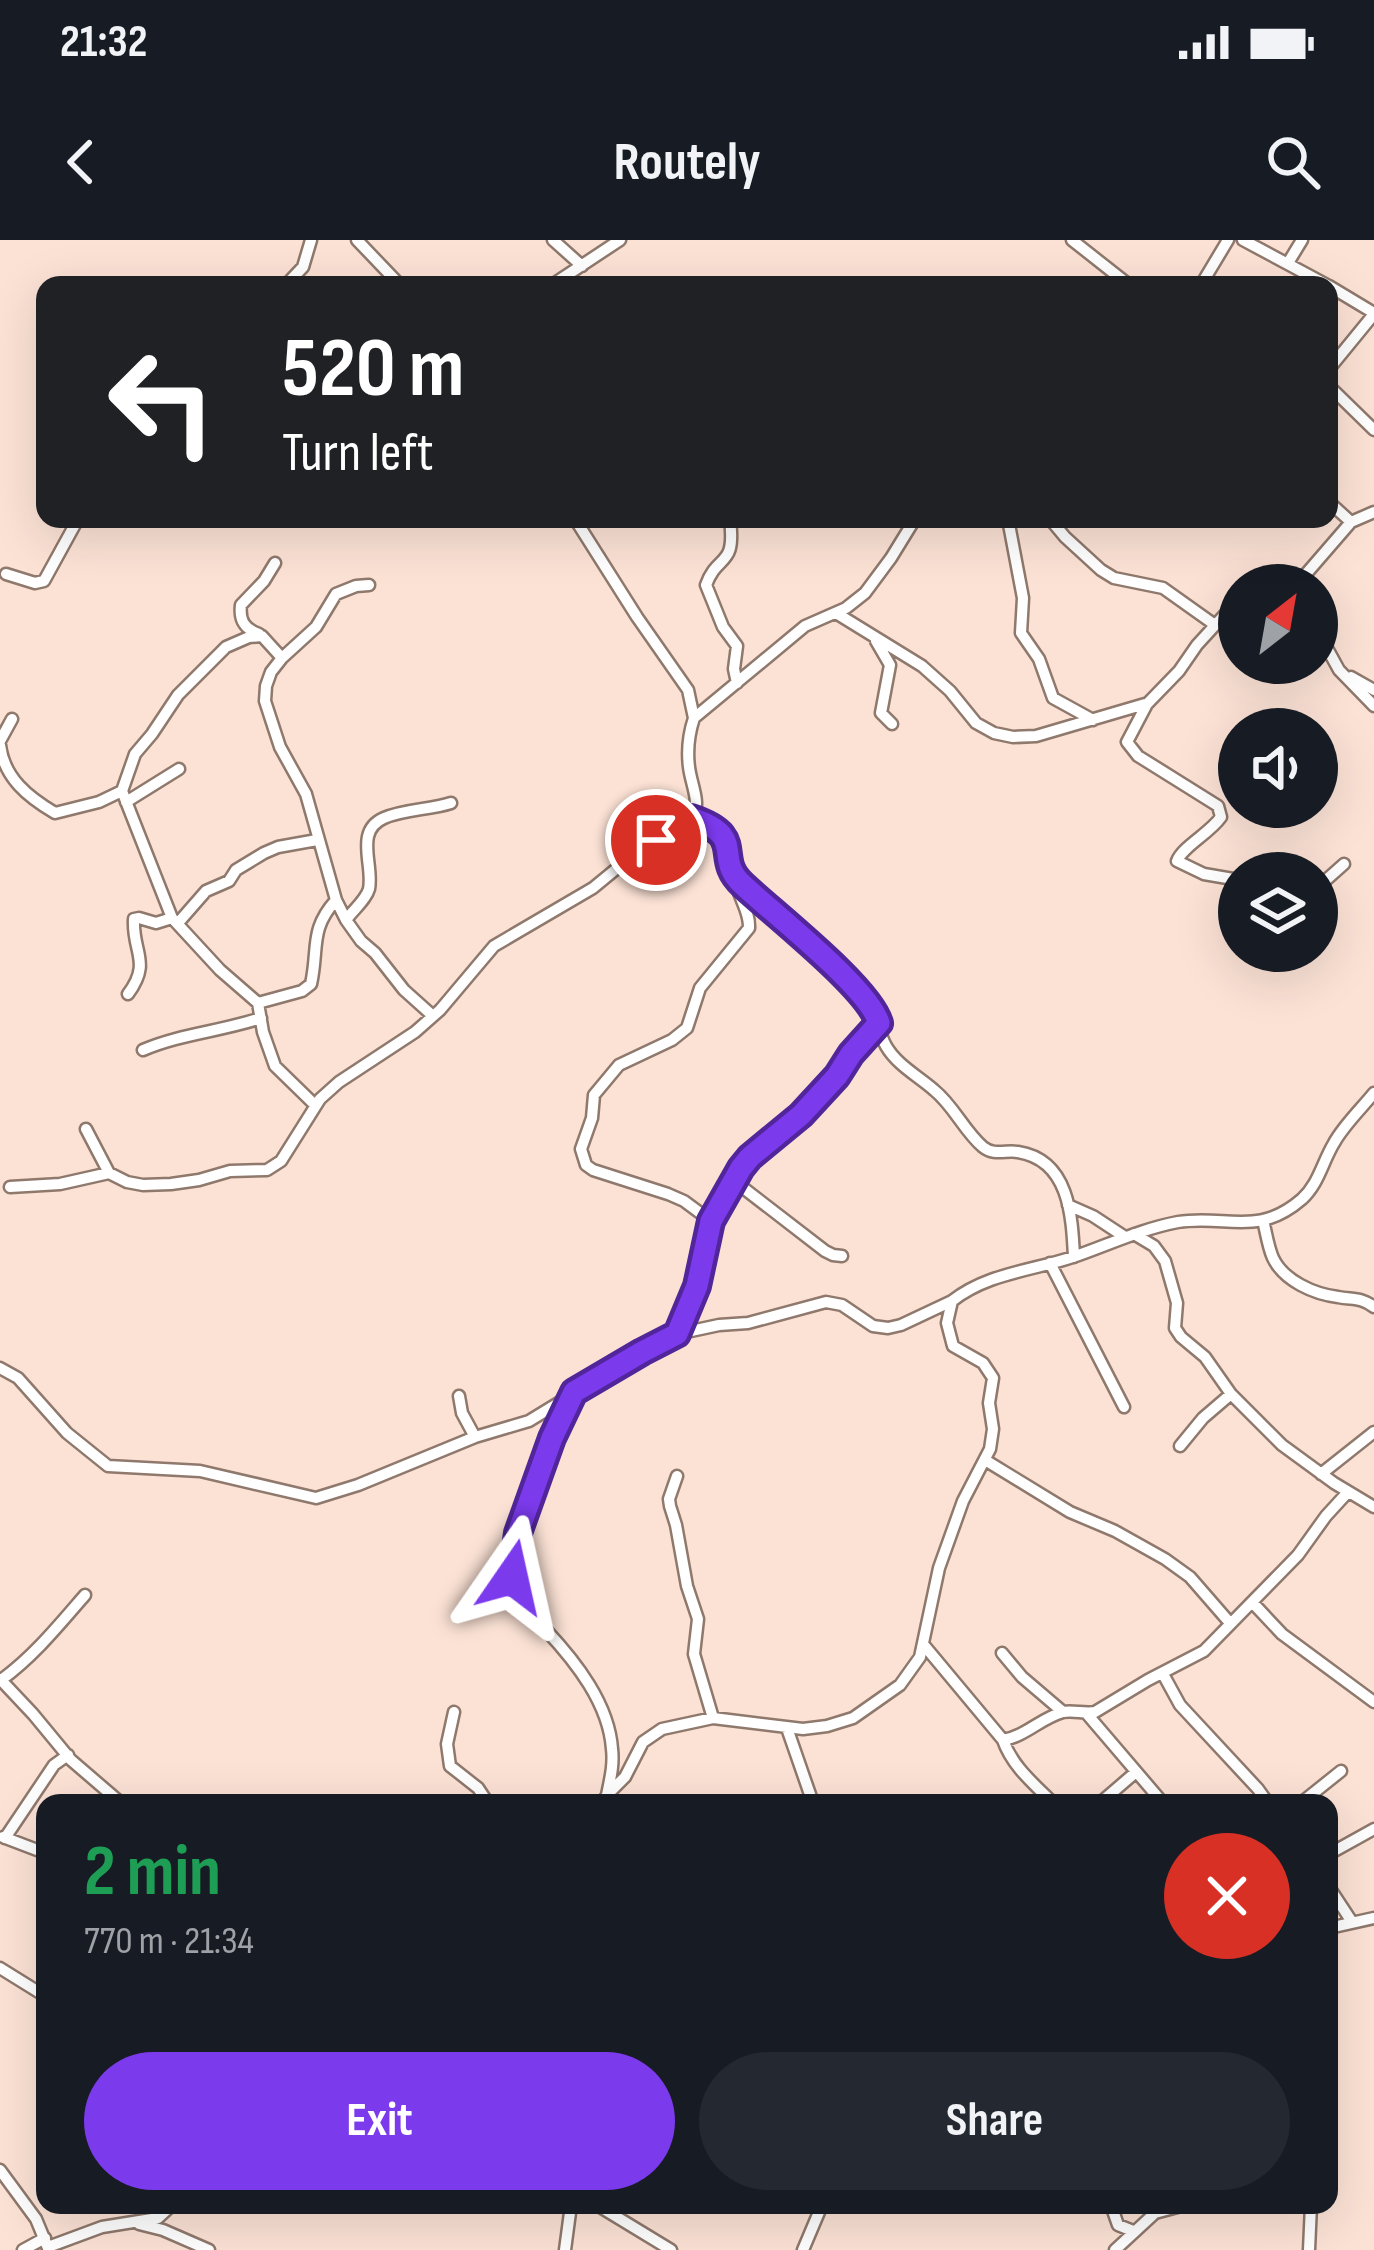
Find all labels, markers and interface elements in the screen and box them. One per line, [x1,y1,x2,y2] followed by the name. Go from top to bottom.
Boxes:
[60,15,147,70] text: 21:32
[48,129,114,195] icon: back
[1260,129,1326,195] icon: search
[613,130,761,195] text: Routely
[282,319,464,420] text: 520 m
[84,324,240,480] icon: left
[282,421,434,486] text: Turn left
[1218,564,1338,684] north arrow
[1218,564,1338,972] map controls
[1218,708,1338,828] button: sound
[605,789,707,891] pin
[623,807,689,873] icon: arrive
[1218,852,1338,972] button: layers
[449,1514,575,1640] position arrow
[84,1829,221,1916] text: 2 min
[1164,1833,1290,1959] button: close
[84,1918,254,1965] text: 770 m · 21:34
[84,2052,675,2190] button: Exit
[699,2052,1290,2190] button: Share

